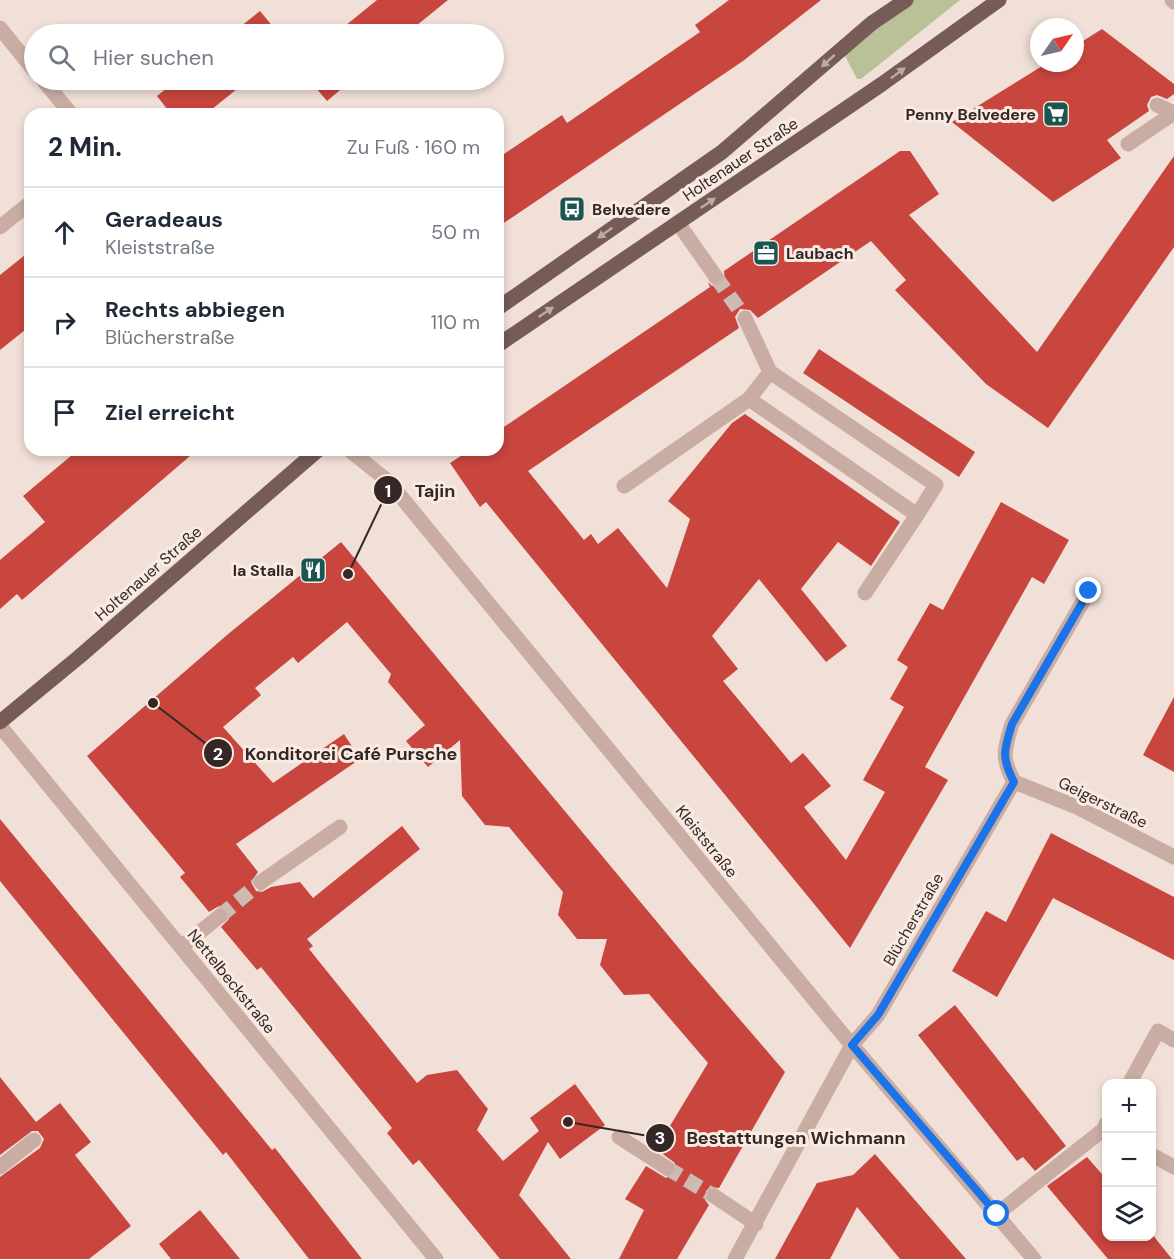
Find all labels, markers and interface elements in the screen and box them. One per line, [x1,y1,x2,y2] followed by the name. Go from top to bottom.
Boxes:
[1030,18,1084,72] north arrow
[24,24,504,90] search box
[45,41,78,74] icon: search
[93,43,214,72] text: Hier suchen
[821,54,836,67] one-way arrow
[889,67,905,79] one-way arrow
[1041,99,1071,129] supermarket icon: Penny Belvedere
[905,104,1036,125] place label: Penny Belvedere
[678,113,802,206] street label: Holtenauer Straße
[48,130,122,164] text: 2 Min.
[347,134,480,160] text: Zu Fuß · 160 m
[557,194,587,224] bus stop icon: Belvedere
[700,197,717,208] one-way arrow
[592,199,671,220] place label: Belvedere
[105,205,223,234] text: Geradeaus
[48,216,81,249] icon: ahead
[431,219,480,245] text: 50 m
[597,227,613,239] one-way arrow
[105,234,215,260] text: Kleiststraße
[751,238,781,268] office icon: Laubach
[786,243,854,264] place label: Laubach
[105,295,285,324] text: Rechts abbiegen
[48,306,81,339] icon: right
[538,306,554,318] one-way arrow
[431,309,480,335] text: 110 m
[105,324,235,350] text: Blücherstraße
[48,396,81,429] icon: arrive
[105,398,235,427] text: Ziel erreicht
[373,472,467,508] callout: Tajin
[385,479,391,503] text: 1
[415,479,455,503] text: Tajin
[90,521,206,626] street label: Holtenauer Straße
[298,555,328,585] restaurant icon: la Stalla
[233,560,294,581] place label: la Stalla
[1075,577,1101,603] route end
[203,735,469,771] callout: Konditorei Café Pursche
[213,742,223,766] text: 2
[245,742,458,766] text: Konditorei Café Pursche
[1055,772,1151,833] street label: Geigerstraße
[671,801,742,882] street label: Kleiststraße
[878,869,948,969] street label: Blücherstraße
[183,925,280,1038] street label: Nettelbeckstraße
[1102,1079,1156,1241] map controls
[1102,1079,1156,1133] button: +
[645,1120,918,1156] callout: Bestattungen Wichmann
[655,1126,665,1150] text: 3
[686,1126,906,1150] text: Bestattungen Wichmann
[1102,1133,1156,1187] button: −
[1102,1187,1156,1241] button: layers
[983,1200,1009,1226] route start

